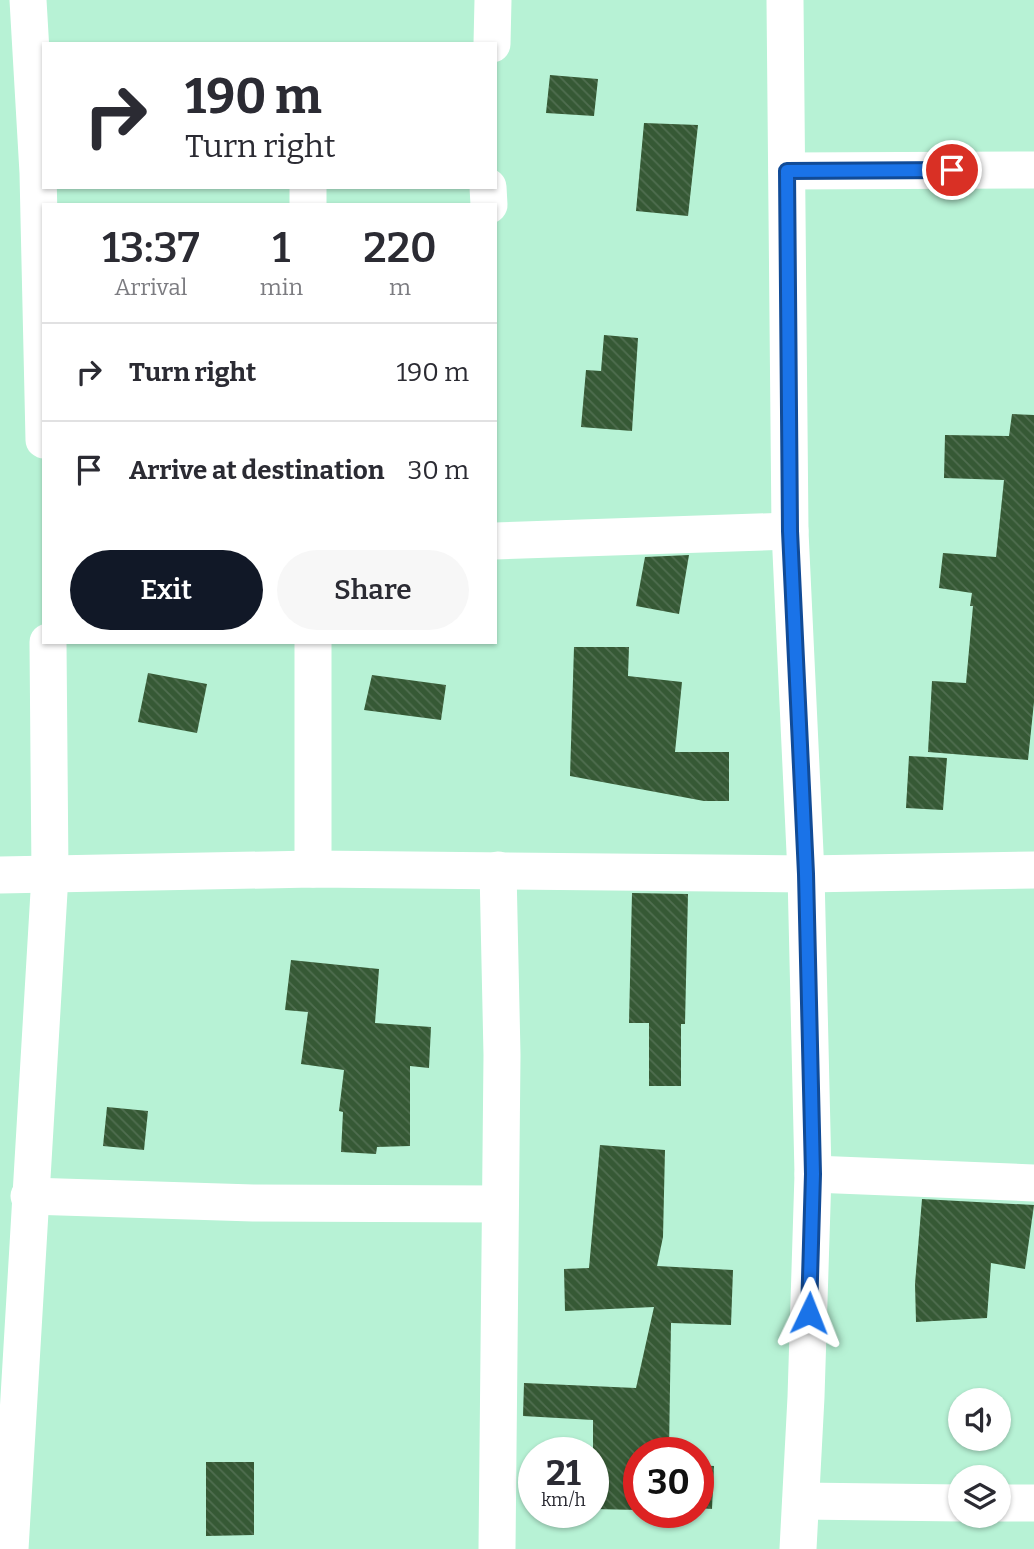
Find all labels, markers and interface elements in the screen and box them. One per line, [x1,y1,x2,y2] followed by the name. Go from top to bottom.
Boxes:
[185,67,322,126] text: 190 m
[70,70,161,161] icon: right
[185,127,336,165] text: Turn right
[922,140,982,200] pin
[933,151,971,189] icon: arrive
[102,223,200,273] text: 13:37
[273,223,290,273] text: 1
[363,223,437,273] text: 220
[114,273,187,301] text: Arrival
[260,273,303,301] text: min
[389,273,411,301] text: m
[70,353,108,391] icon: right
[129,357,256,388] text: Turn right
[397,357,469,388] text: 190 m
[70,451,108,489] icon: arrive
[129,455,384,486] text: Arrive at destination
[408,455,469,486] text: 30 m
[70,550,263,630] button: Exit
[277,550,469,630] button: Share
[772,1276,846,1350] position arrow
[948,1388,1011,1528] map controls
[948,1388,1011,1451] button: sound
[623,1437,714,1528] speed limit sign: 30
[546,1452,581,1494] text: 21
[948,1465,1011,1528] button: layers
[541,1489,586,1511] text: km/h

